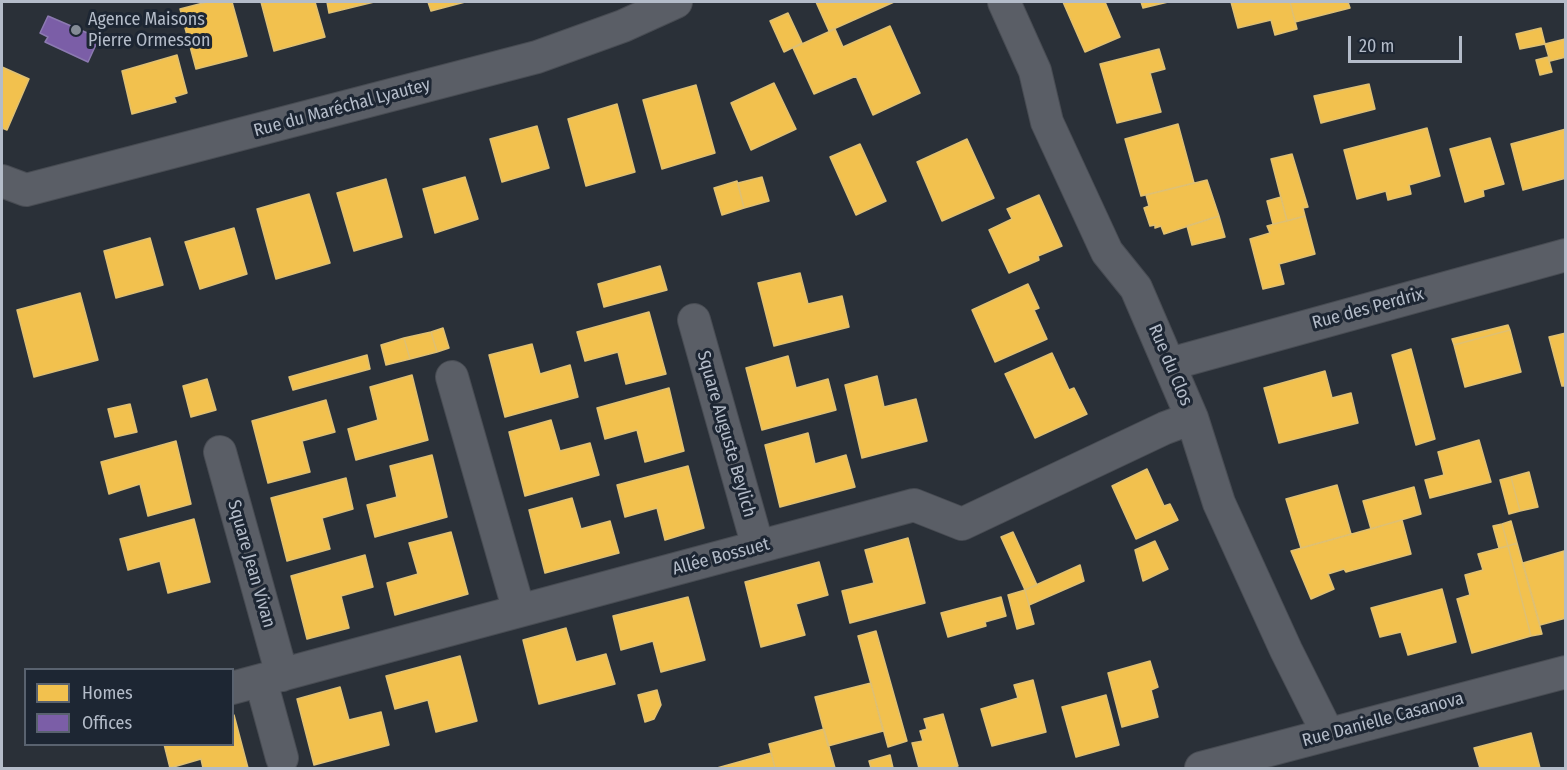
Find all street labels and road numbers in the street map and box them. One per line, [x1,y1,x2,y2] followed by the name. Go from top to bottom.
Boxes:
[251,74,433,142] street label: Rue du Maréchal Lyautey
[1310,284,1426,334] street label: Rue des Perdrix
[1143,321,1197,409] street label: Rue du Clos
[692,348,760,520] street label: Square Auguste Beylich
[222,498,280,630] street label: Square Jean Vivan
[670,534,772,580] street label: Allée Bossuet
[1300,688,1466,752] street label: Rue Danielle Casanova

